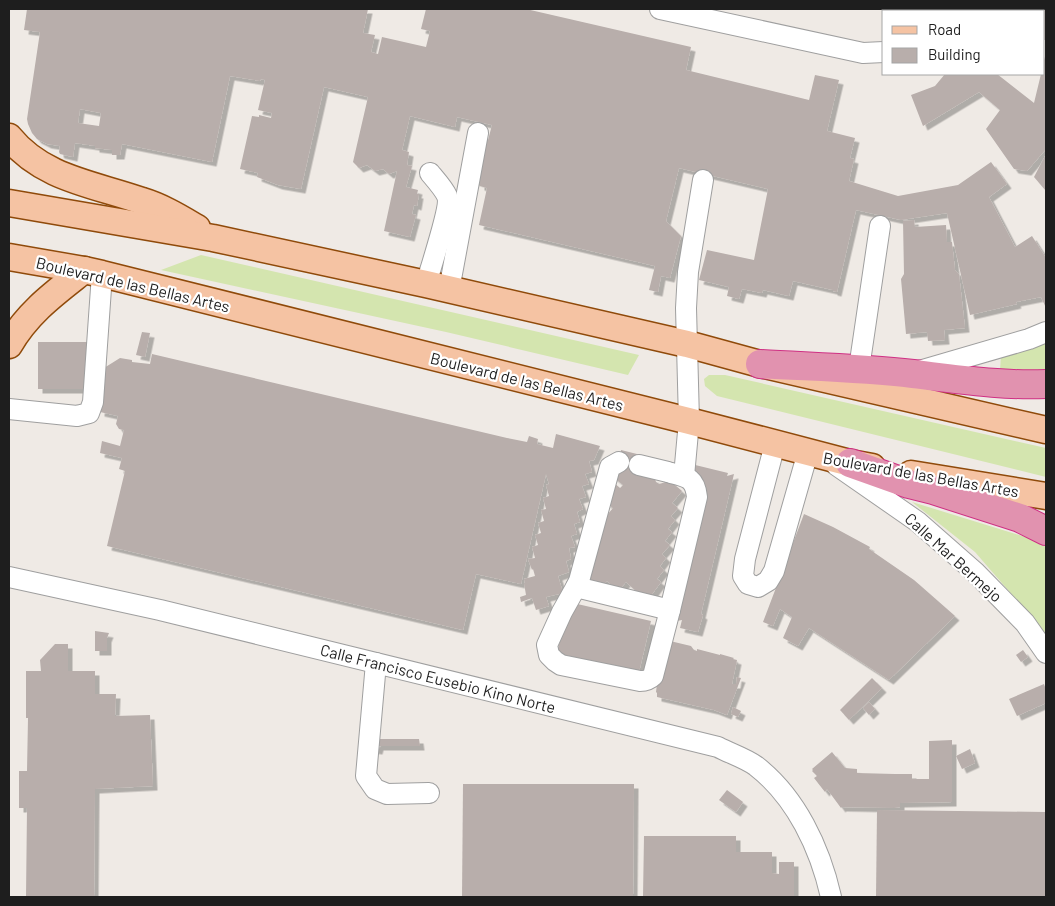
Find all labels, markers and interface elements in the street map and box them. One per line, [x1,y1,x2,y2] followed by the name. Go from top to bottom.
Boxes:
[882,10,1045,75] legend
[928,20,961,38] text: Road
[928,45,981,63] text: Building
[34,252,232,316] street label: Boulevard de las Bellas Artes
[429,348,625,414] street label: Boulevard de las Bellas Artes
[822,447,1020,501] street label: Boulevard de las Bellas Artes
[901,508,1007,606] street label: Calle Mar Bermejo
[318,640,558,716] street label: Calle Francisco Eusebio Kino Norte

